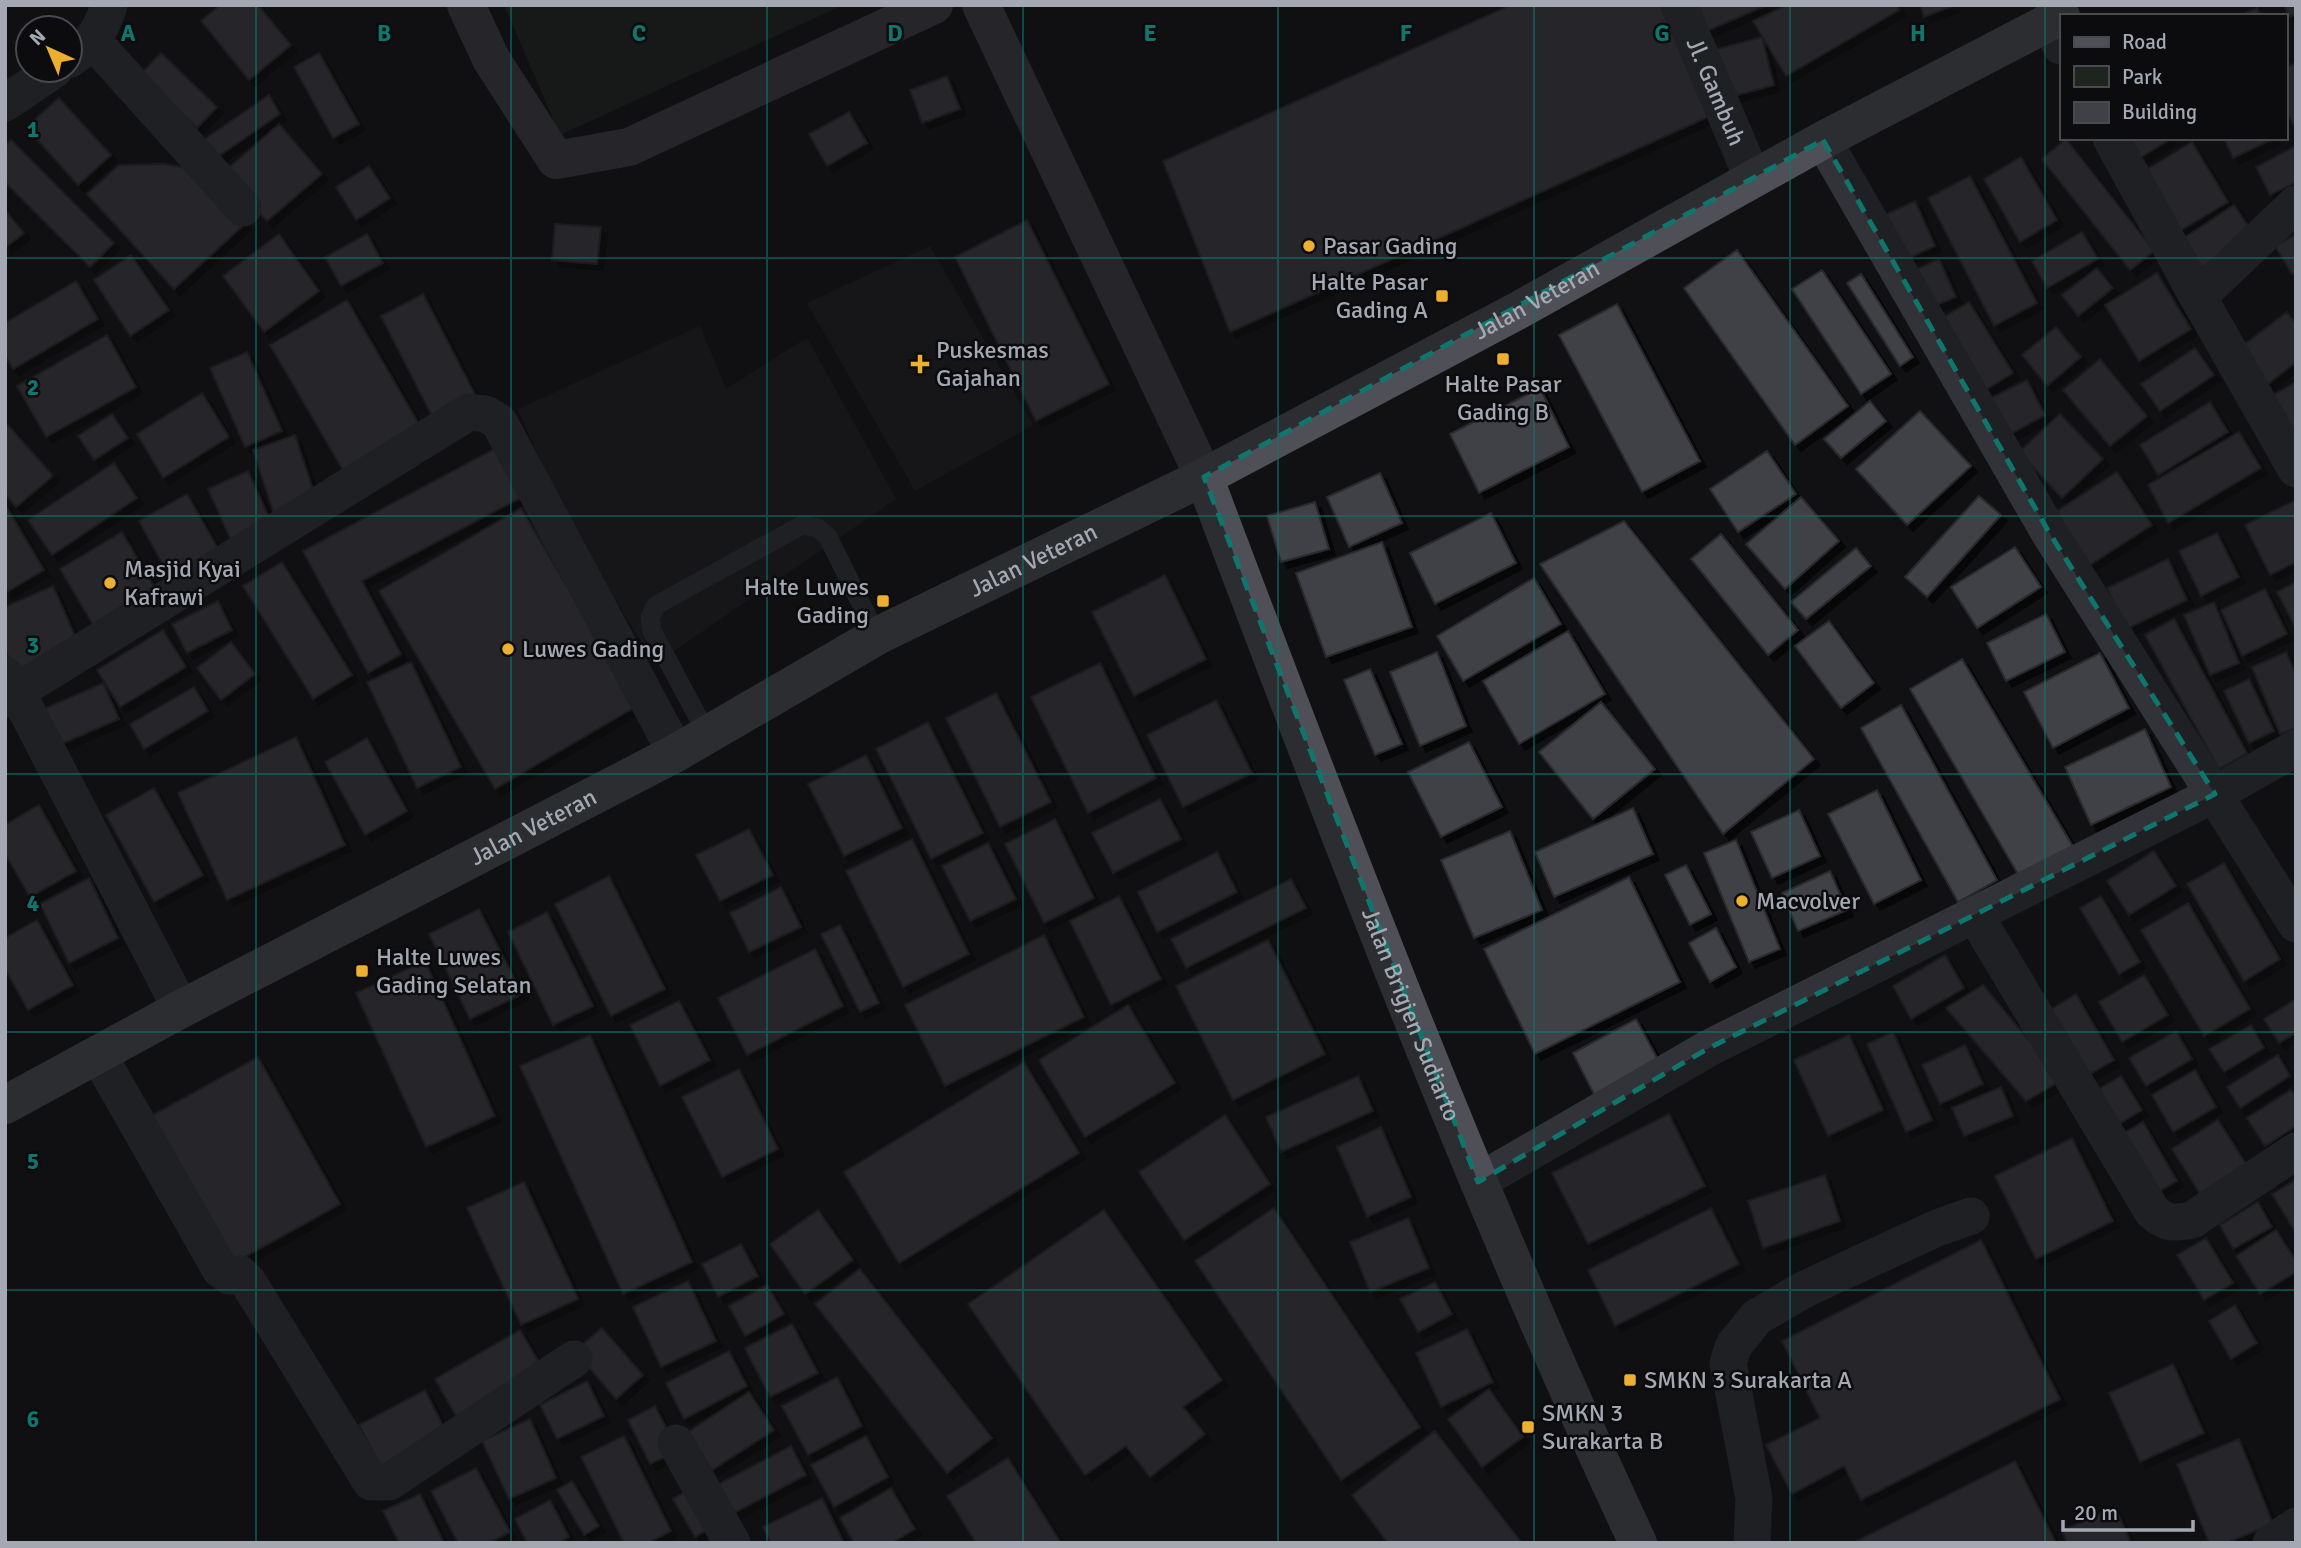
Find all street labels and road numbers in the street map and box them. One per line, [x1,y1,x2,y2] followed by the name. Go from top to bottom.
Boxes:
[1679,33,1752,150] street label: Jl. Gambuh
[1469,253,1605,346] street label: Jalan Veteran
[964,516,1102,604] street label: Jalan Veteran
[465,782,602,872] street label: Jalan Veteran
[1355,903,1467,1126] street label: Jalan Brigjen Sudiarto

